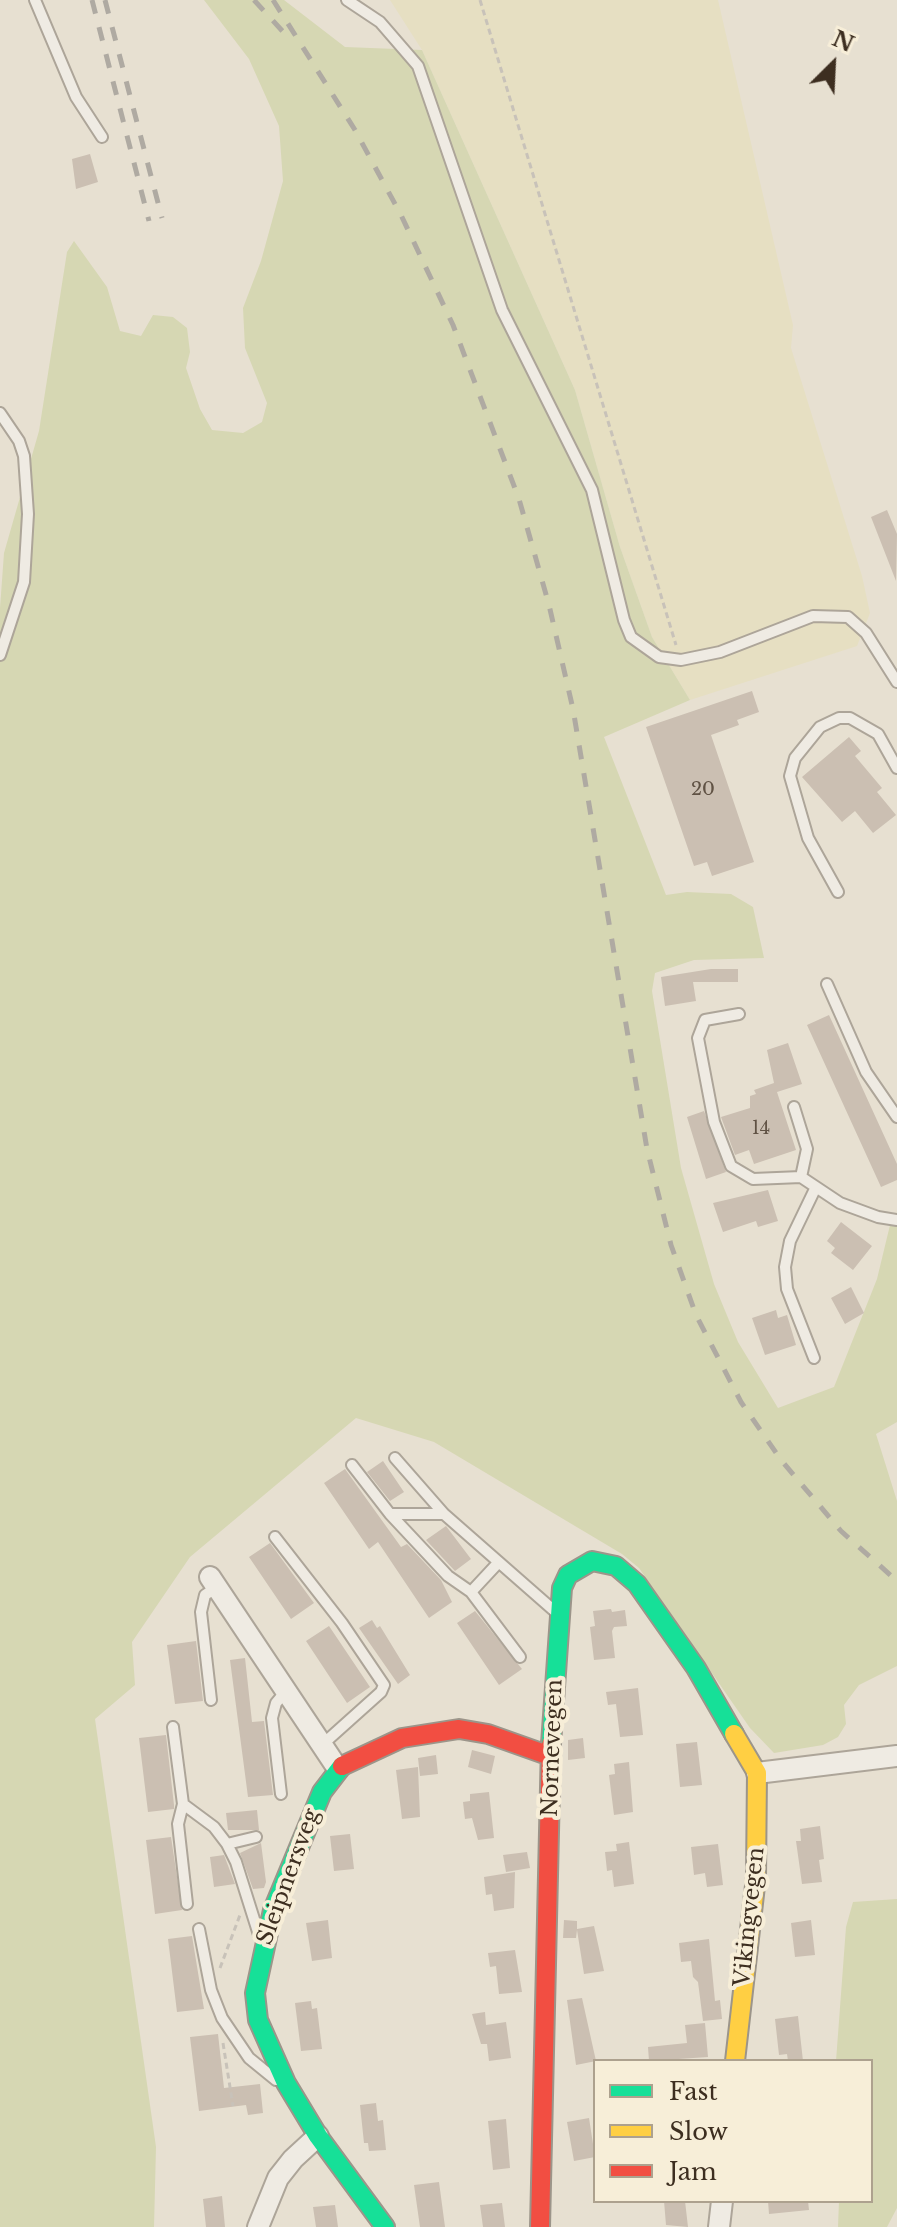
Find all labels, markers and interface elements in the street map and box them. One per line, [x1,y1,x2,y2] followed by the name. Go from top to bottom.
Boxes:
[793,24,873,104] north arrow
[828,25,858,58] text: N
[691,779,715,801] house number: 20
[752,1118,770,1140] house number: 14
[537,1679,569,1817] street label: Nornevegen
[252,1805,326,1949] street label: Sleipnersveg
[730,1846,770,1988] street label: Vikingvegen
[593,2059,873,2203] legend
[669,2077,717,2106] text: Fast
[669,2117,728,2146] text: Slow
[669,2157,717,2186] text: Jam

